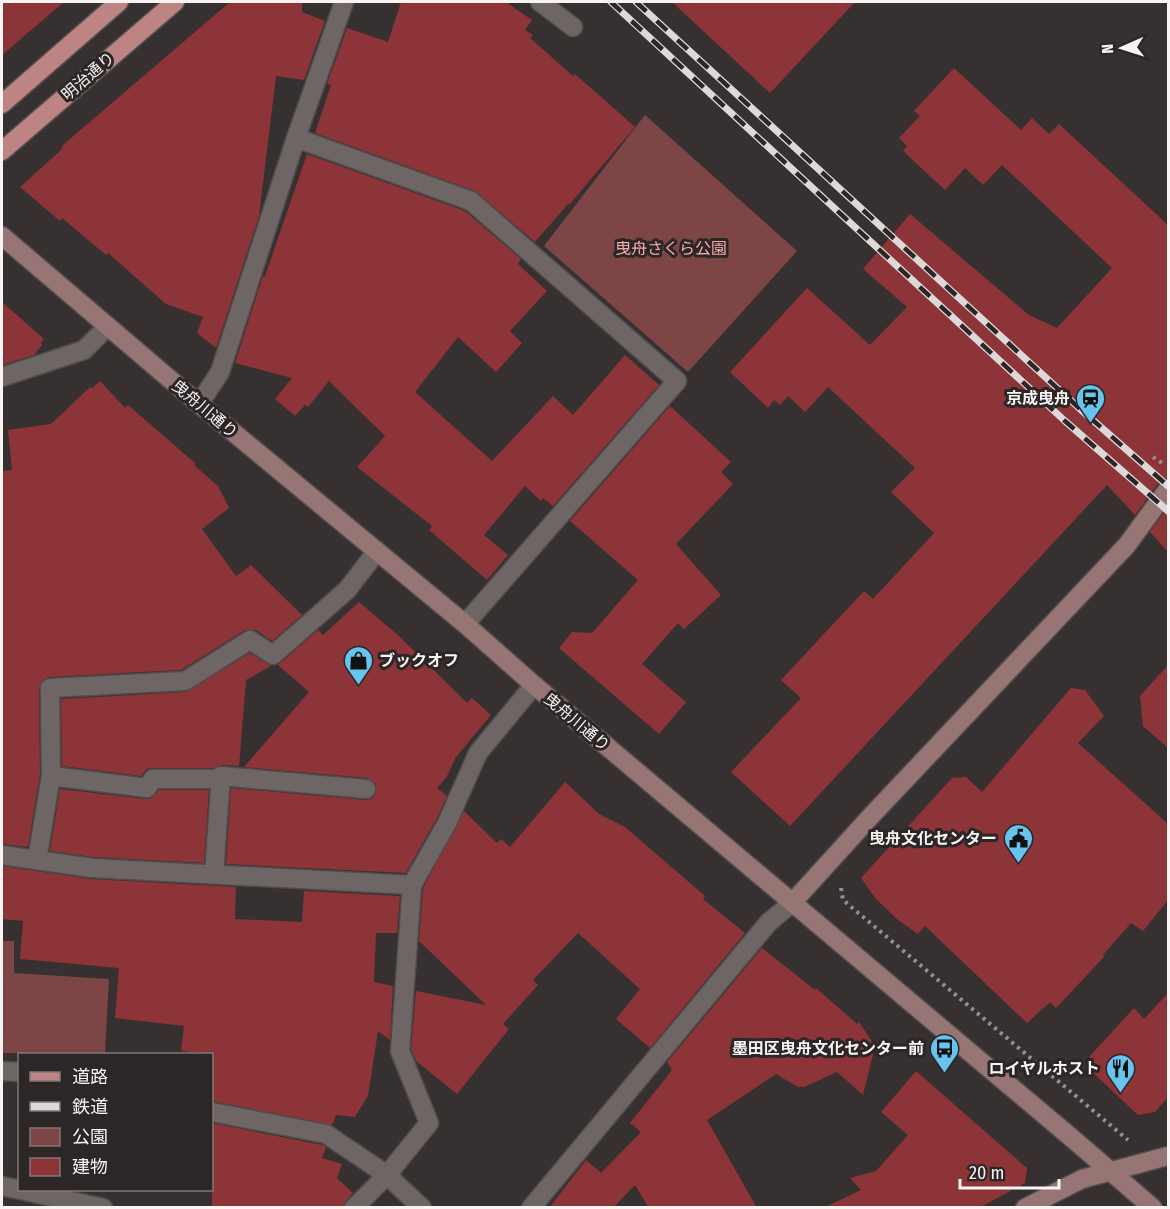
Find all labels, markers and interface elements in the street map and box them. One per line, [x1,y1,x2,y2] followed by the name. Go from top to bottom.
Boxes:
[1092,18,1152,78] north arrow
[1098,43,1117,54] text: N
[58,48,118,104] street label: 明治通り
[615,239,727,258] park label: 曳舟さくら公園
[168,376,242,442] street label: 曳舟川通り
[1075,382,1107,424] station icon: 京成曳舟
[1006,389,1070,408] place label: 京成曳舟
[342,644,374,686] shop icon: ブックオフ
[379,651,459,670] place label: ブックオフ
[540,689,614,755] street label: 曳舟川通り
[1002,822,1034,864] public building icon: 曳舟文化センター
[869,829,997,848] place label: 曳舟文化センター
[929,1032,961,1074] bus stop icon: 墨田区曳舟文化センター前
[732,1039,924,1058] place label: 墨田区曳舟文化センター前
[1105,1052,1137,1094] restaurant icon: ロイヤルホスト
[18,1053,213,1191] legend
[988,1059,1100,1078] place label: ロイヤルホスト
[72,1066,108,1088] text: 道路
[72,1096,108,1118] text: 鉄道
[72,1126,108,1148] text: 公園
[960,1152,1059,1190] scale bar
[72,1156,108,1178] text: 建物
[969,1162,1004,1184] text: 20 m

